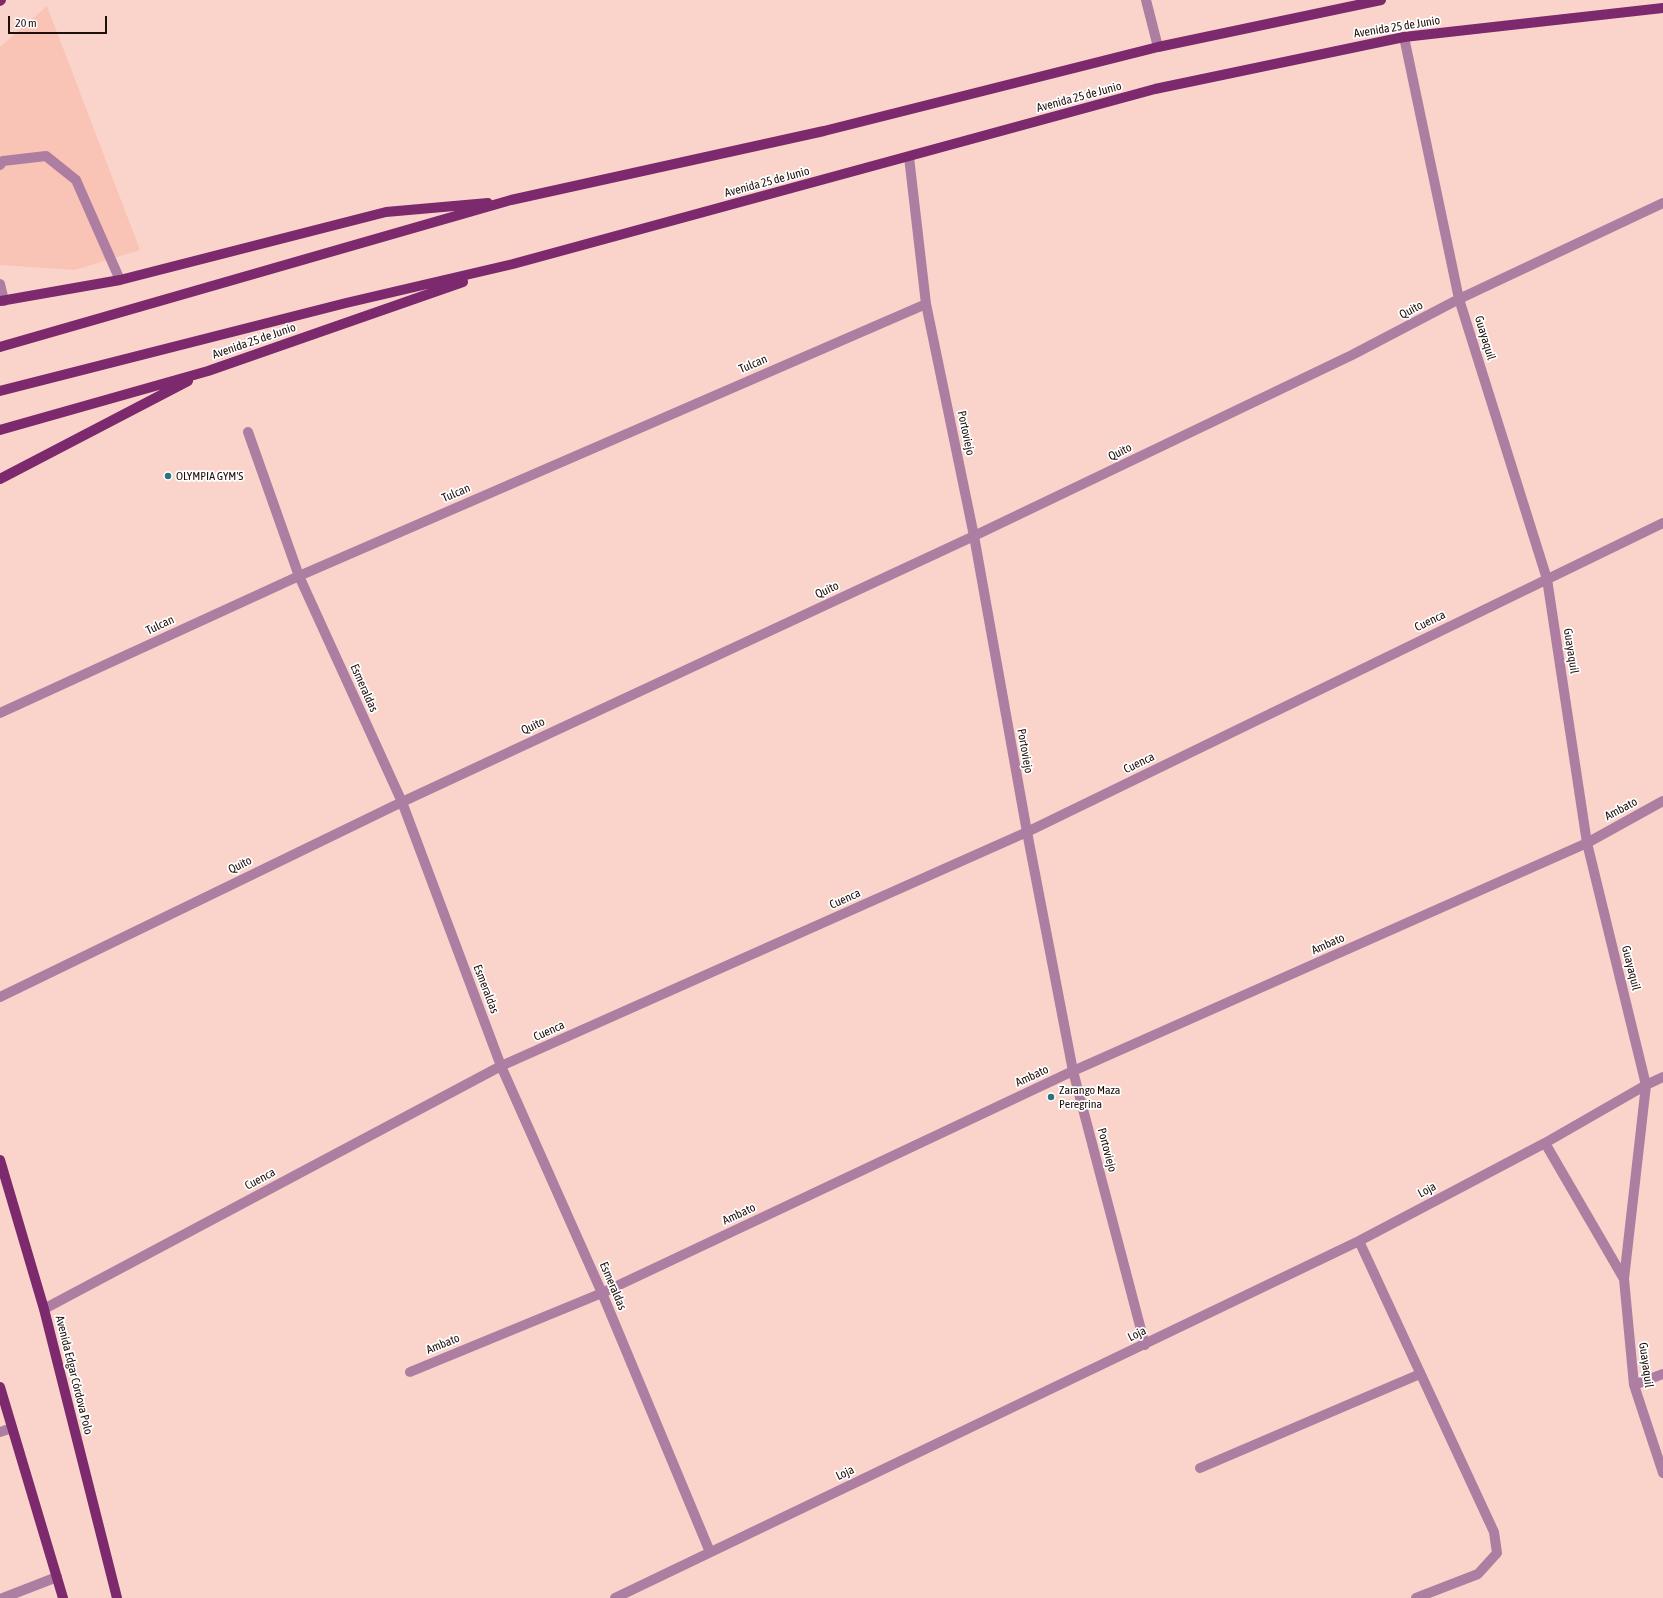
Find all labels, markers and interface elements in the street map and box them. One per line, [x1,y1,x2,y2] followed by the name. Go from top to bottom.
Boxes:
[10,8,109,34] scale bar
[1353,13,1441,41] street label: Avenida 25 de Junio
[15,16,37,30] text: 20 m
[1035,79,1123,115] street label: Avenida 25 de Junio
[723,164,811,200] street label: Avenida 25 de Junio
[1397,298,1425,322] street label: Quito
[1471,314,1499,362] street label: Guayaquil
[210,320,298,362] street label: Avenida 25 de Junio
[737,352,769,376] street label: Tulcan
[954,409,978,457] street label: Portoviejo
[1106,440,1134,464] street label: Quito
[176,469,243,483] place label: OLYMPIA GYM'S
[163,471,173,481] marker: OLYMPIA GYM'S
[440,481,472,505] street label: Tulcan
[813,578,841,602] street label: Quito
[1412,607,1448,635] street label: Cuenca
[144,612,176,638] street label: Tulcan
[1560,627,1582,675] street label: Guayaquil
[347,662,381,714] street label: Esmeraldas
[519,714,547,738] street label: Quito
[1014,727,1036,775] street label: Portoviejo
[1121,749,1157,777] street label: Cuenca
[1602,794,1640,824] street label: Ambato
[226,853,254,877] street label: Quito
[827,886,863,912] street label: Cuenca
[1309,930,1347,958] street label: Ambato
[1619,944,1643,992] street label: Guayaquil
[470,963,502,1015] street label: Esmeraldas
[531,1018,567,1044] street label: Cuenca
[1013,1062,1051,1090] street label: Ambato
[1059,1083,1120,1111] place label: Zarango Maza Peregrina
[1046,1092,1056,1102] marker: Zarango Maza Peregrina
[1094,1126,1120,1174] street label: Portoviejo
[242,1165,278,1193] street label: Cuenca
[1415,1179,1439,1201] street label: Loja
[720,1200,758,1228] street label: Ambato
[596,1260,630,1312] street label: Esmeraldas
[52,1314,96,1436] street label: Avenida Edgar Córdova Polo
[1125,1323,1149,1345] street label: Loja
[424,1331,462,1357] street label: Ambato
[1636,1341,1656,1389] street label: Guayaquil
[834,1463,856,1483] street label: Loja

